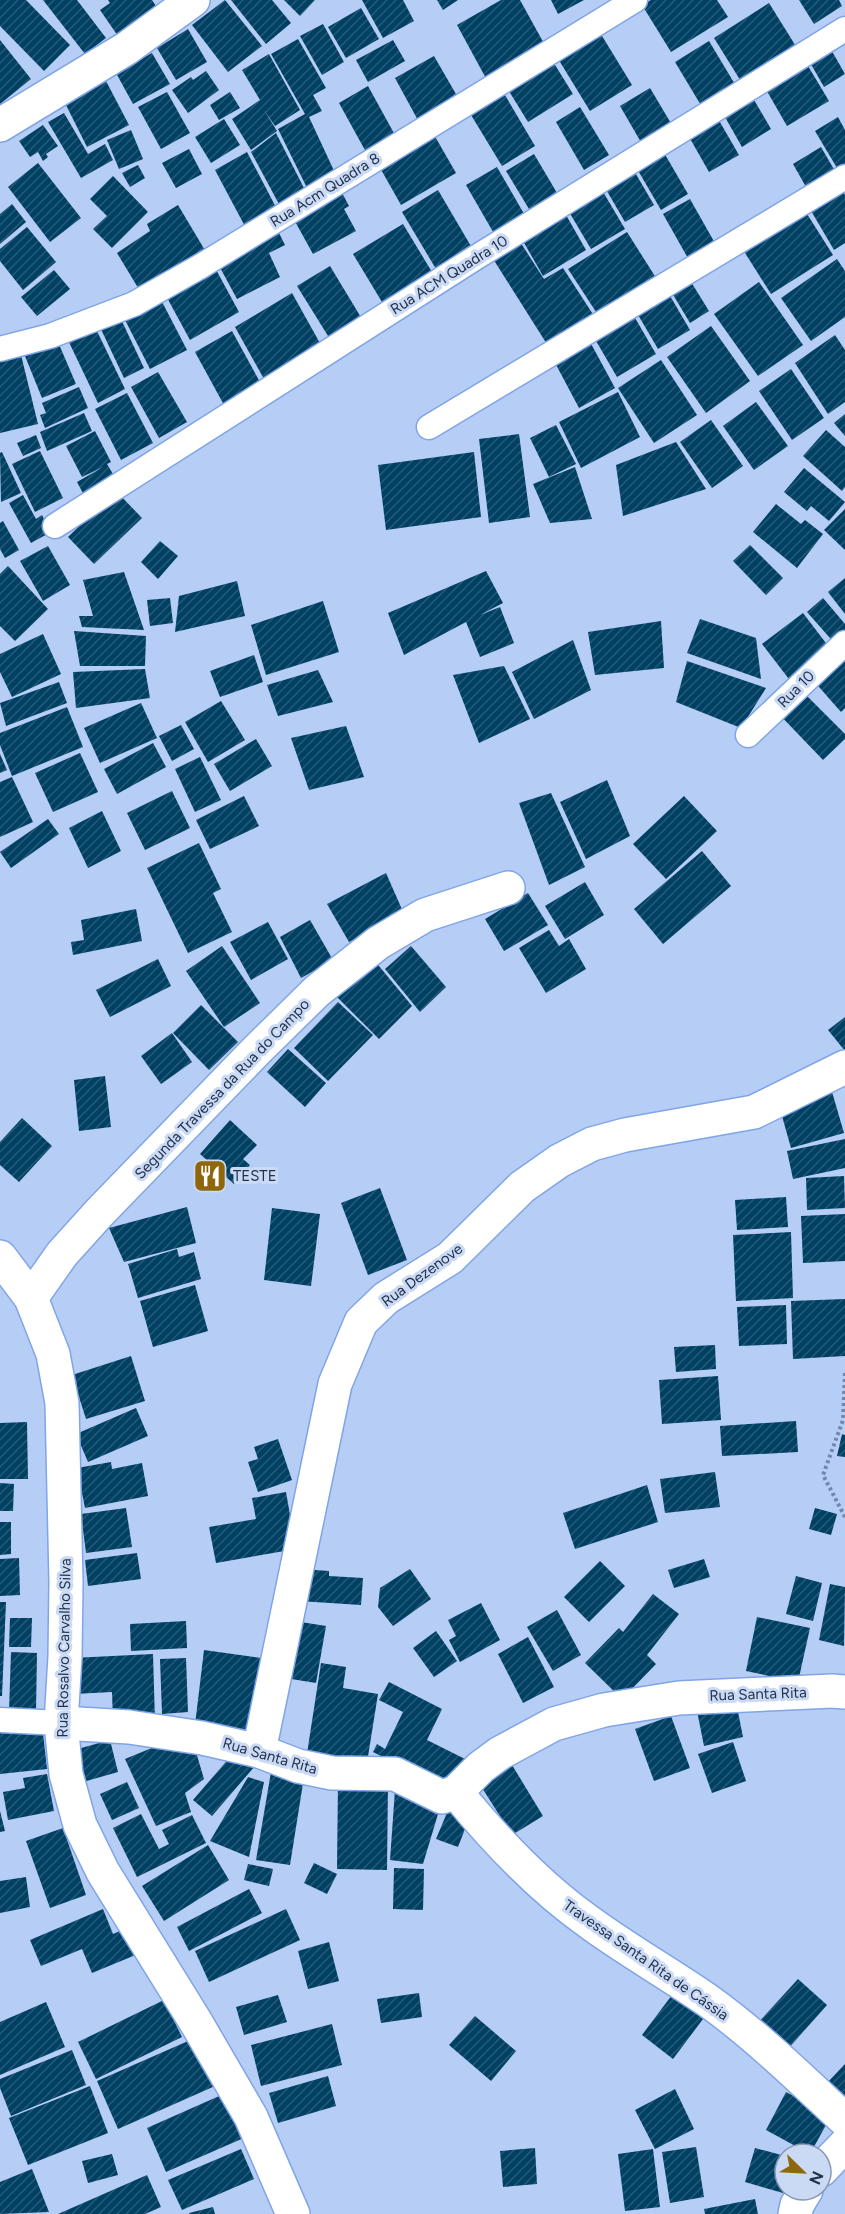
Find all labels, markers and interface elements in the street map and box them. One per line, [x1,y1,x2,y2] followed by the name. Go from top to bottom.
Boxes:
[267,149,383,231] street label: Rua Acm Quadra 8
[387,232,511,318] street label: Rua ACM Quadra 10
[774,667,818,711] street label: Rua 10
[131,995,313,1183] street label: Segunda Travessa da Rua do Campo
[192,1158,228,1194] restaurant icon: TESTE
[233,1167,277,1185] place label: TESTE
[378,1240,466,1310] street label: Rua Dezenove
[53,1558,75,1738] street label: Rua Rosalvo Carvalho Silva
[709,1683,807,1705] street label: Rua Santa Rita
[221,1734,319,1778] street label: Rua Santa Rita
[560,1896,732,2024] street label: Travessa Santa Rita de Cássia
[773,2142,833,2202] north arrow
[805,2168,827,2187] text: N

